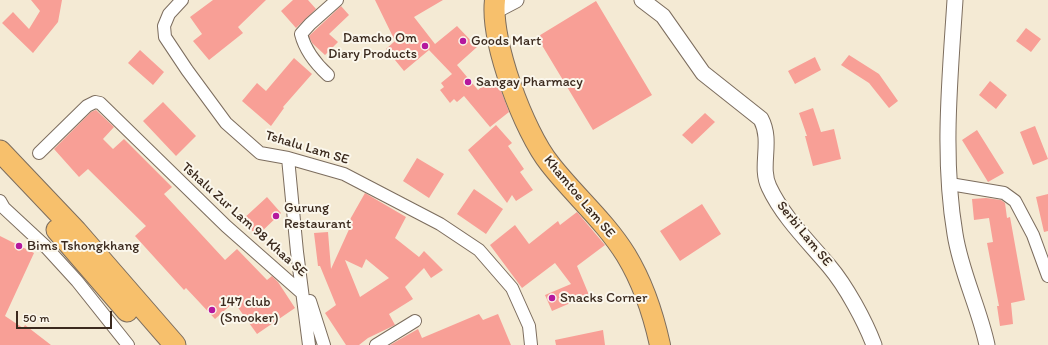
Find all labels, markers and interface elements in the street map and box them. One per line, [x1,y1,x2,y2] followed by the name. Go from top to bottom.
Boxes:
[328,30,417,62] place label: Damcho Om Diary Products
[471,33,541,49] place label: Goods Mart
[458,36,468,46] marker: Goods Mart
[420,41,430,51] marker: Damcho Om Diary Products
[476,74,583,90] place label: Sangay Pharmacy
[463,77,473,87] marker: Sangay Pharmacy
[263,127,351,169] street label: Tshalu Lam SE
[540,152,618,242] street label: Khamtoe Lam SE
[178,159,310,281] street label: Tshalu Zur Lam 98 Khaa SE
[773,198,835,270] street label: Serbi Lam SE
[284,200,351,232] place label: Gurung Restaurant
[271,211,281,221] marker: Gurung Restaurant
[27,238,139,254] place label: Bims Tshongkhang
[14,241,24,251] marker: Bims Tshongkhang
[560,290,647,306] place label: Snacks Corner
[547,293,557,303] marker: Snacks Corner
[220,294,279,326] place label: 147 club (Snooker)
[18,303,114,329] scale bar
[207,305,217,315] marker: 147 club (Snooker)
[23,311,49,325] text: 50 m

